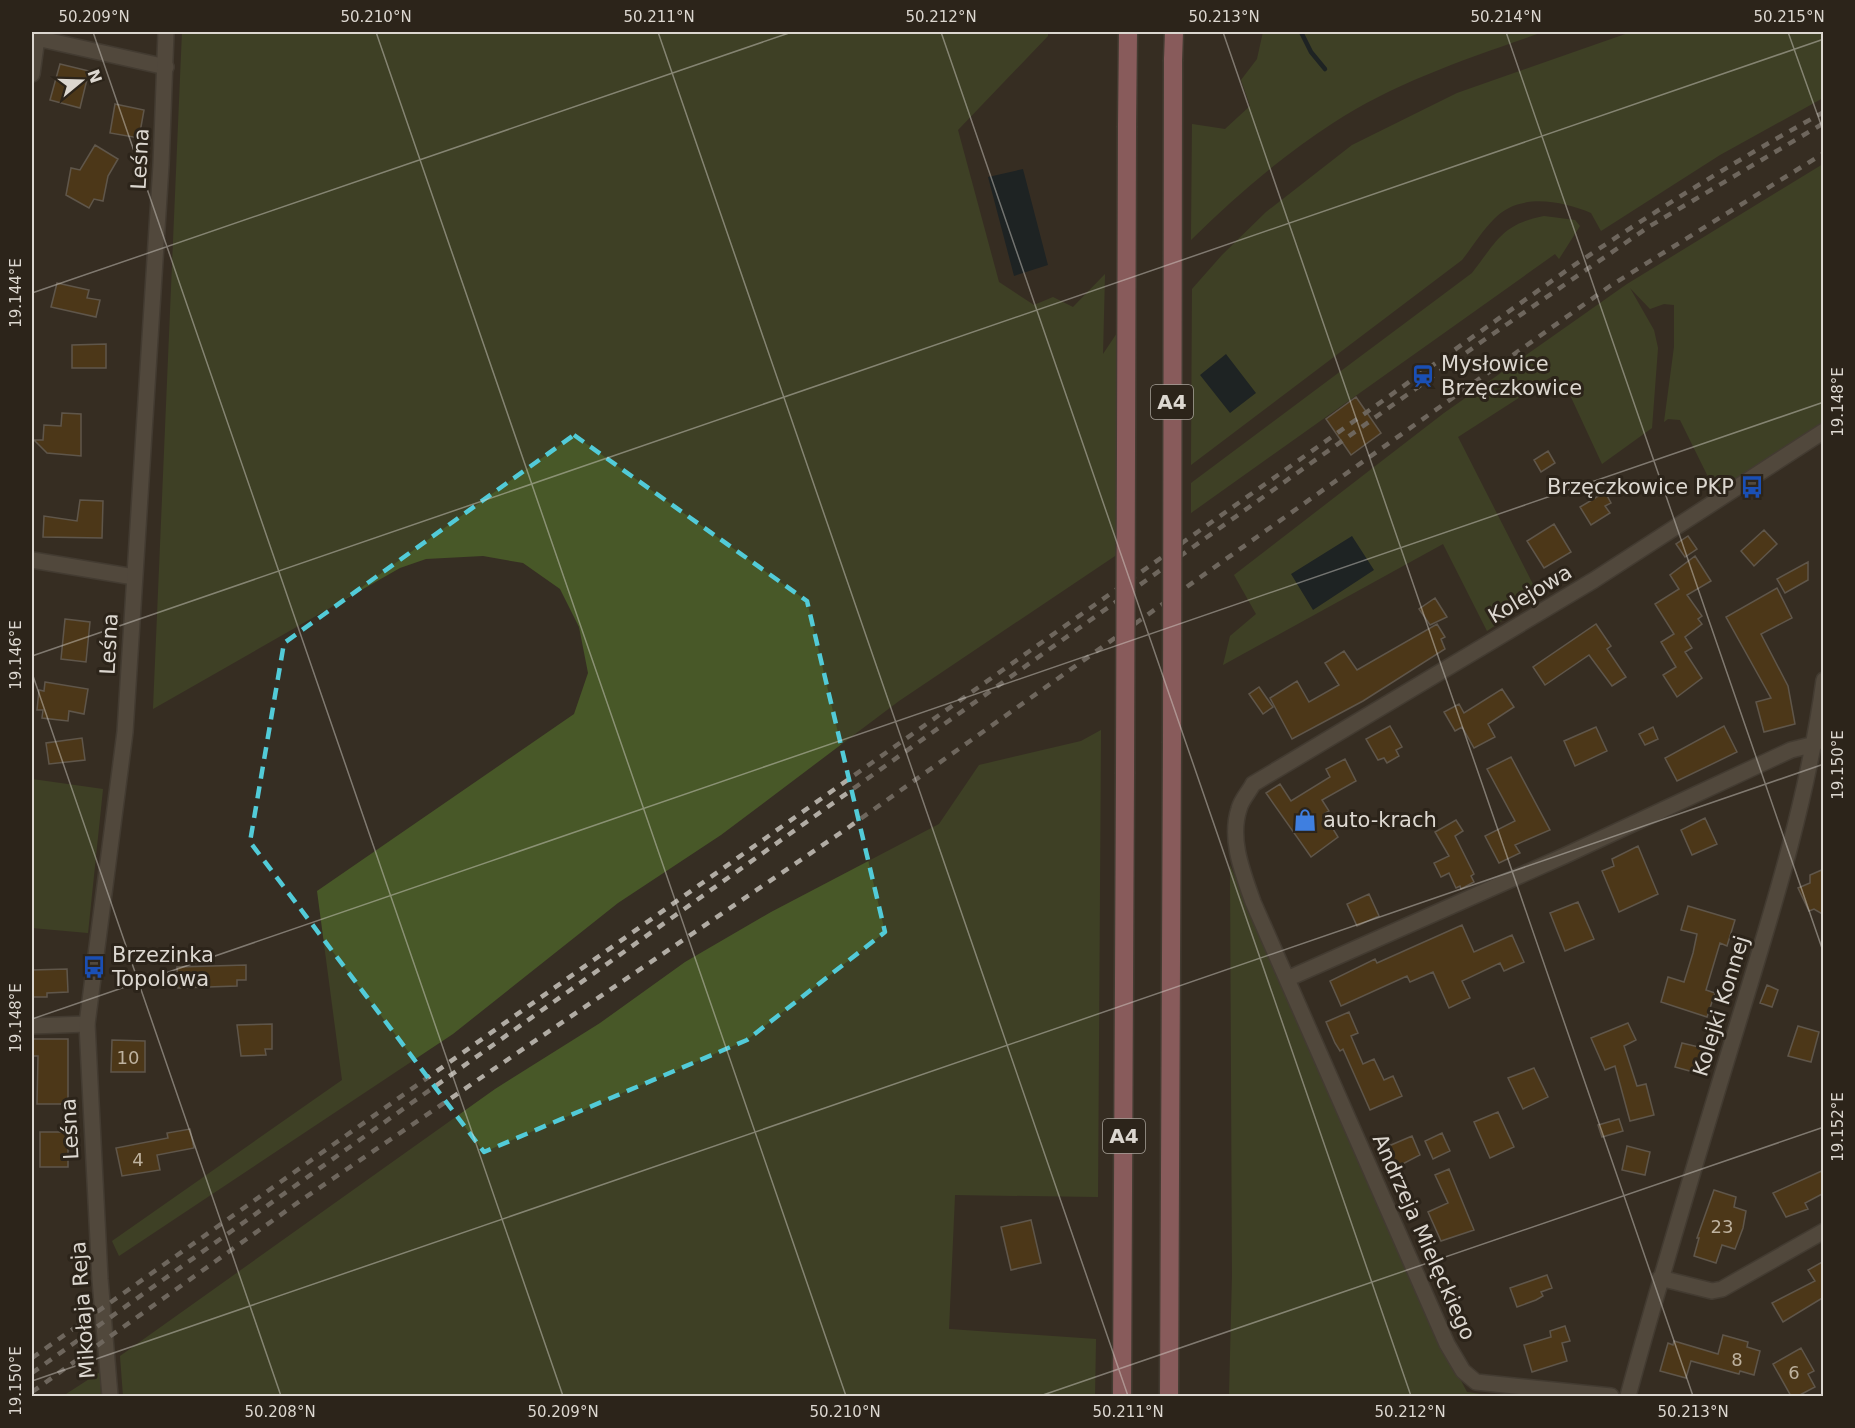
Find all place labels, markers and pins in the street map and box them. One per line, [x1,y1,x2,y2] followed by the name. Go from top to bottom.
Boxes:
[1441,352,1582,400] place label: Mysłowice Brzęczkowice
[1410,363,1436,389] station icon: Mysłowice Brzęczkowice
[1739,474,1765,500] bus stop icon: Brzęczkowice PKP
[1547,475,1734,499] place label: Brzęczkowice PKP
[1292,807,1318,833] shop icon: auto-krach
[1323,808,1437,832] place label: auto-krach
[111,943,214,991] place label: Brzezinka Topolowa
[81,954,107,980] bus stop icon: Brzezinka Topolowa

